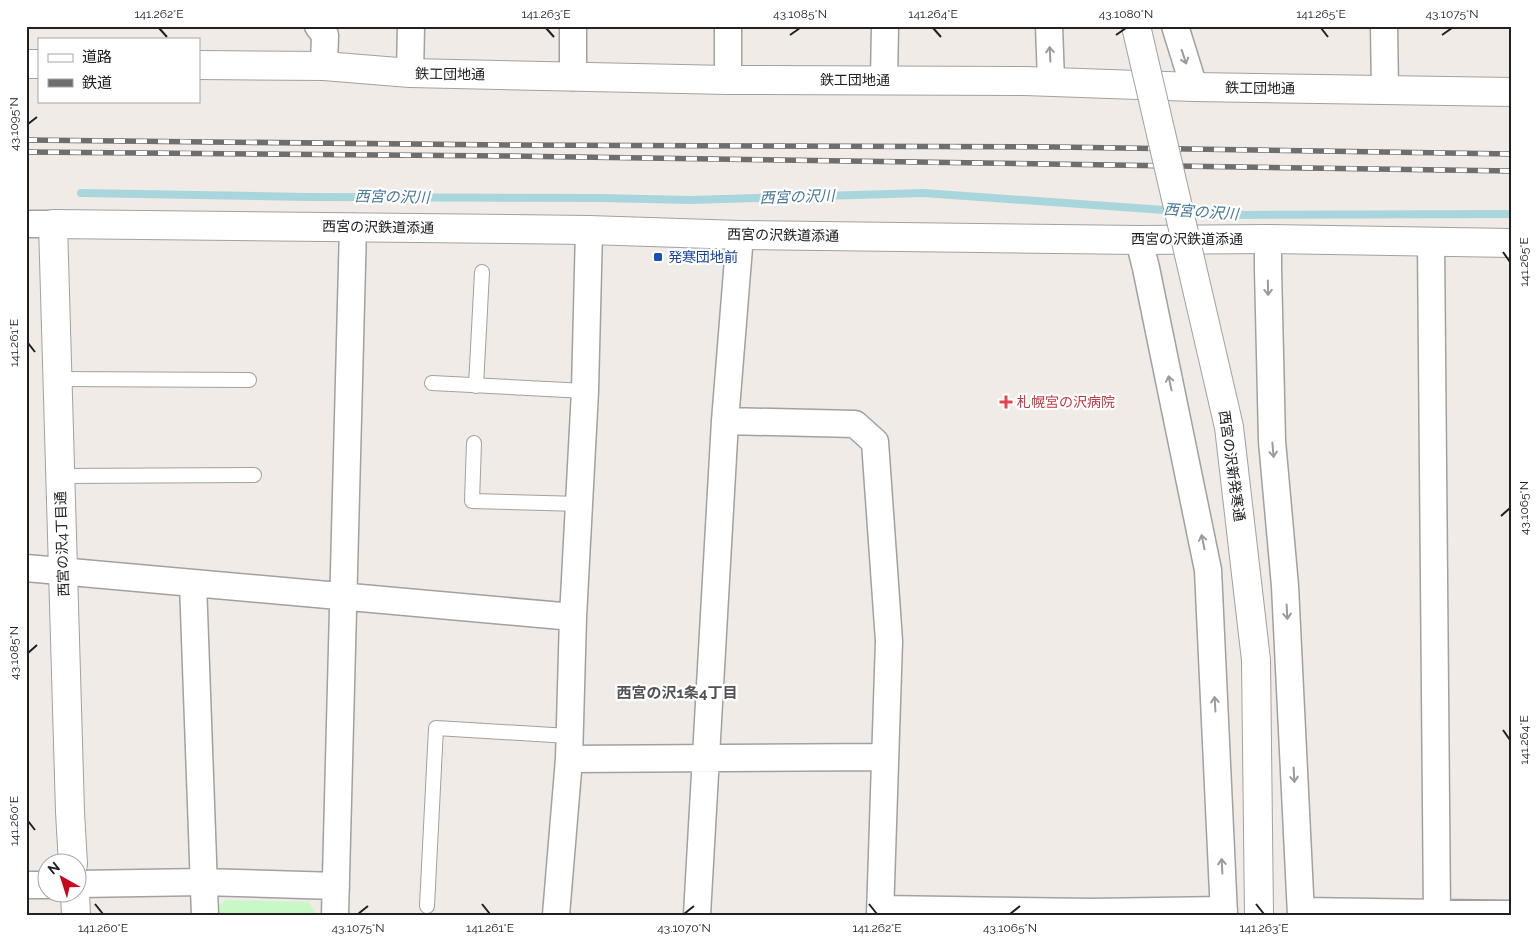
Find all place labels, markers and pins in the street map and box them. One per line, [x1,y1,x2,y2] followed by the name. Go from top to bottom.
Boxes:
[668,249,738,265] place label: 発寒団地前
[652,251,664,263] marker: 発寒団地前
[1017,394,1115,410] place label: 札幌宮の沢病院
[999,395,1013,409] marker: 札幌宮の沢病院

